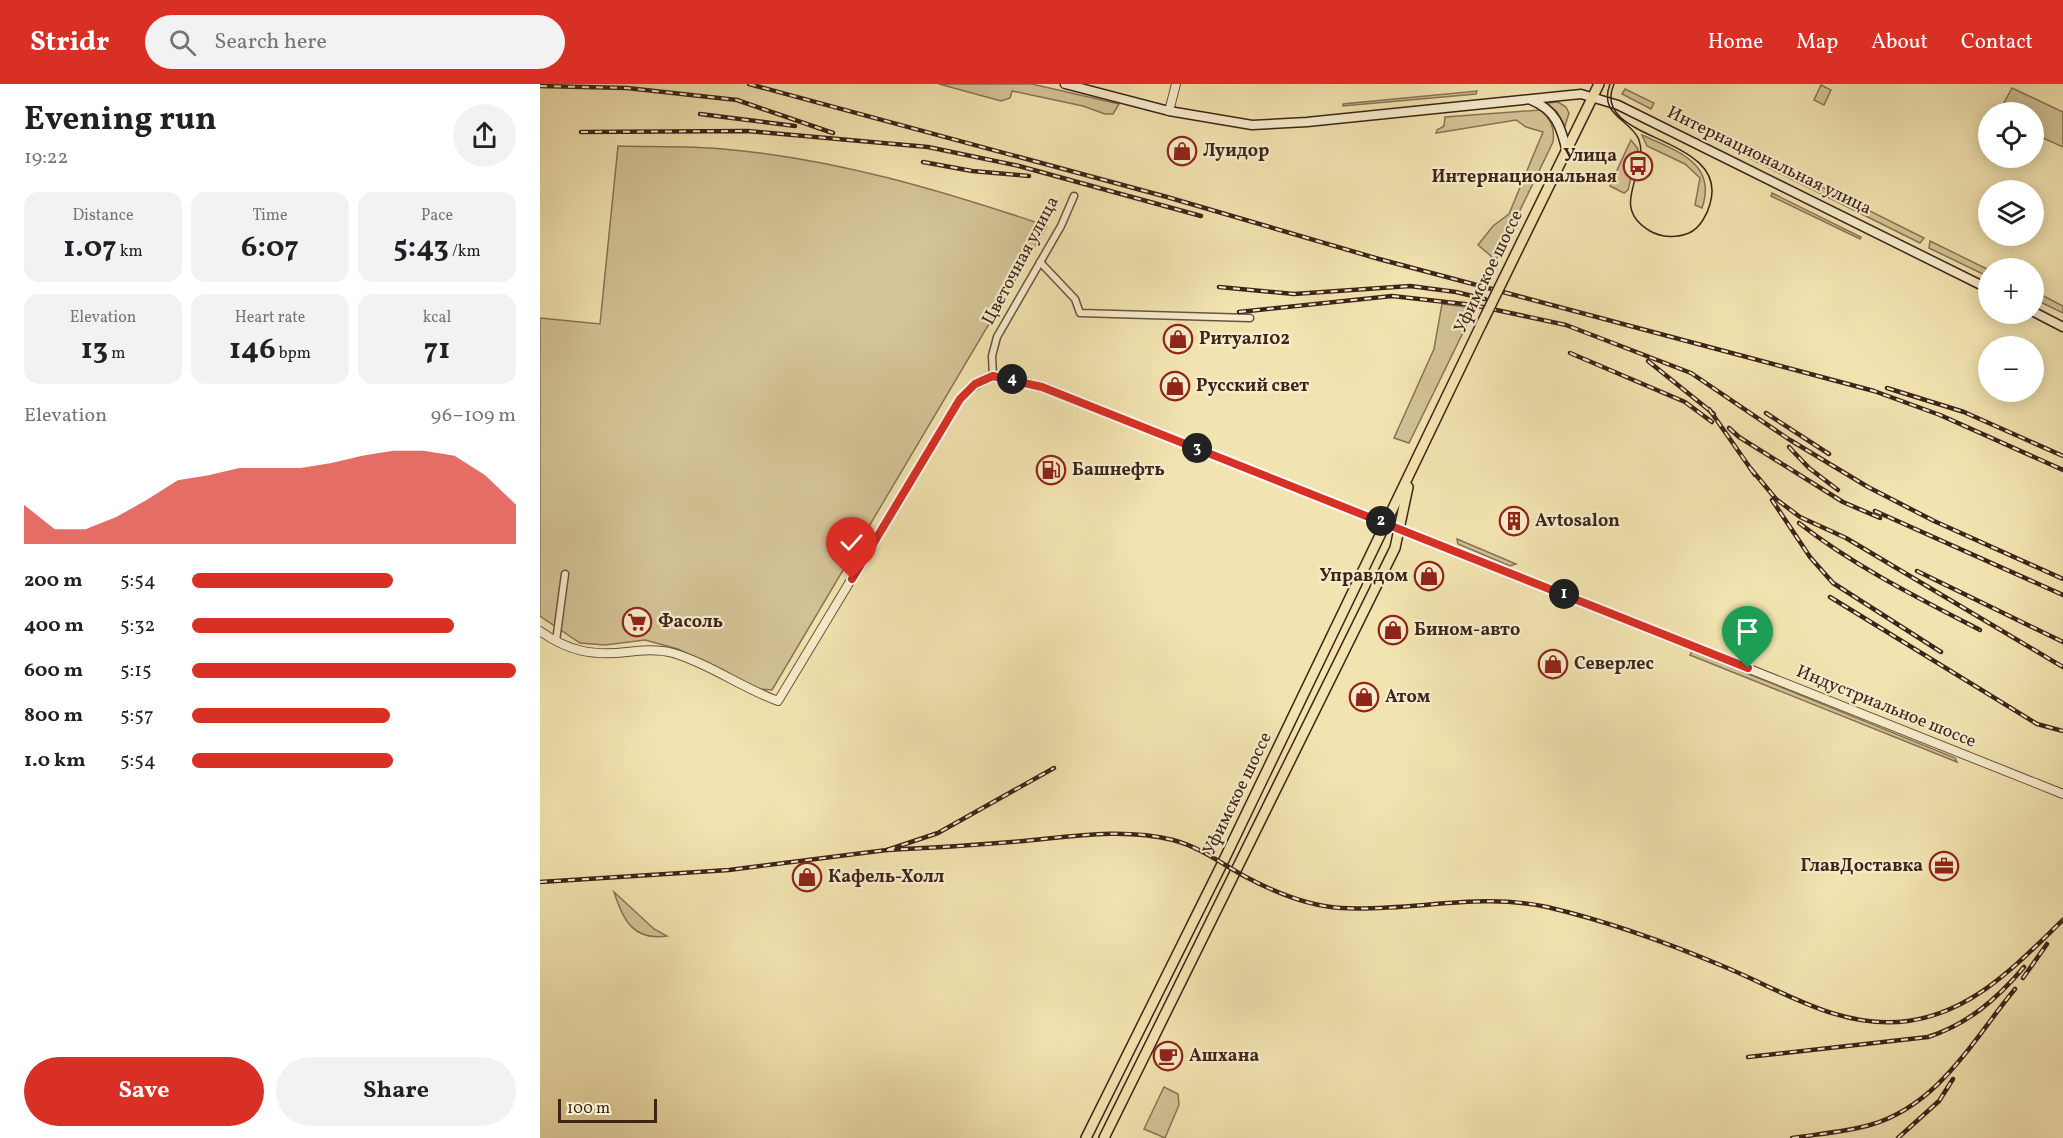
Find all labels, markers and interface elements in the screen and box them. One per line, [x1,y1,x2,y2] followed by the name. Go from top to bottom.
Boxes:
[145,15,565,69] search box
[30,23,109,62] text: Stridr
[166,26,199,59] icon: search
[214,27,327,58] text: Search here
[1708,28,1763,57] text: Home
[1796,28,1838,57] text: Map
[1871,28,1928,57] text: About
[1961,28,2033,57] text: Contact
[24,98,217,144] text: Evening run
[1662,100,1876,222] street label: Интернациональная улица
[1978,102,2044,402] map controls
[1978,102,2044,168] button: locate
[453,104,516,167] button: share
[1166,135,1198,167] shop icon: Луидор
[1203,139,1269,164] place label: Луидор
[24,144,68,172] text: 19:22
[1431,144,1617,190] place label: Улица Интернациональная
[1622,150,1654,182] bus stop icon: Улица Интернациональная
[1978,180,2044,246] button: layers
[977,192,1066,330] street label: Цветочная улица
[72,205,134,227] text: Distance
[252,205,288,227] text: Time
[421,205,453,227] text: Pace
[1448,206,1530,338] street label: Уфимское шоссе
[63,227,117,269] text: 1.07
[241,227,299,269] text: 6:07
[393,227,449,269] text: 5:43
[117,241,143,263] text: km
[449,241,481,263] text: /km
[1978,258,2044,324] button: +
[70,307,136,329] text: Elevation
[235,307,305,329] text: Heart rate
[423,307,451,329] text: kcal
[1162,323,1194,355] shop icon: Ритуал102
[1199,327,1290,352] place label: Ритуал102
[81,329,108,371] text: 13
[229,329,276,371] text: 146
[424,329,450,371] text: 71
[1978,336,2044,402] button: −
[108,343,125,365] text: m
[276,343,311,365] text: bpm
[997,364,1027,394] pin: 4
[1007,368,1017,390] text: 4
[1159,370,1191,402] shop icon: Русский свет
[1196,374,1309,399] place label: Русский свет
[24,402,107,430] text: Elevation
[431,402,516,430] text: 96–109 m
[1182,433,1212,463] pin: 3
[1193,437,1201,459] text: 3
[1035,454,1067,486] fuel station icon: Башнефть
[1072,458,1165,483] place label: Башнефть
[1498,505,1530,537] building icon: Avtosalon
[1366,506,1396,536] pin: 2
[1535,509,1620,534] place label: Avtosalon
[1377,510,1385,532] text: 2
[826,517,877,579] pin
[835,526,868,559] icon: check
[1413,560,1445,592] shop icon: Управдом
[1319,564,1409,589] place label: Управдом
[24,567,82,595] text: 200 m
[120,567,156,595] text: 5:54
[1549,579,1579,609] pin: 1
[1561,583,1567,605] text: 1
[621,606,653,638] supermarket icon: Фасоль
[1722,606,1773,668] pin
[658,610,723,635] place label: Фасоль
[24,612,84,640] text: 400 m
[120,612,155,640] text: 5:32
[1377,614,1409,646] shop icon: Бином-авто
[1731,615,1764,648] icon: arrive
[1414,618,1520,643] place label: Бином-авто
[1537,648,1569,680] shop icon: Северлес
[1574,652,1654,677] place label: Северлес
[24,657,83,685] text: 600 m
[120,657,152,685] text: 5:15
[1792,659,1980,755] street label: Индустриальное шоссе
[1348,681,1380,713] shop icon: Атом
[1385,685,1431,710] place label: Атом
[24,702,83,730] text: 800 m
[120,702,154,730] text: 5:57
[1197,728,1279,860] street label: Уфимское шоссе
[24,747,86,775] text: 1.0 km
[120,747,156,775] text: 5:54
[1928,850,1960,882] office icon: ГлавДоставка
[1801,854,1923,879] place label: ГлавДоставка
[791,861,823,893] shop icon: Кафель-Холл
[828,865,944,890] place label: Кафель-Холл
[1152,1040,1184,1072] cafe icon: Ашхана
[1189,1044,1259,1069] place label: Ашхана
[24,1057,264,1126] button: Save
[276,1057,516,1126] button: Share
[558,1096,657,1124] scale bar
[567,1098,610,1120] text: 100 m

